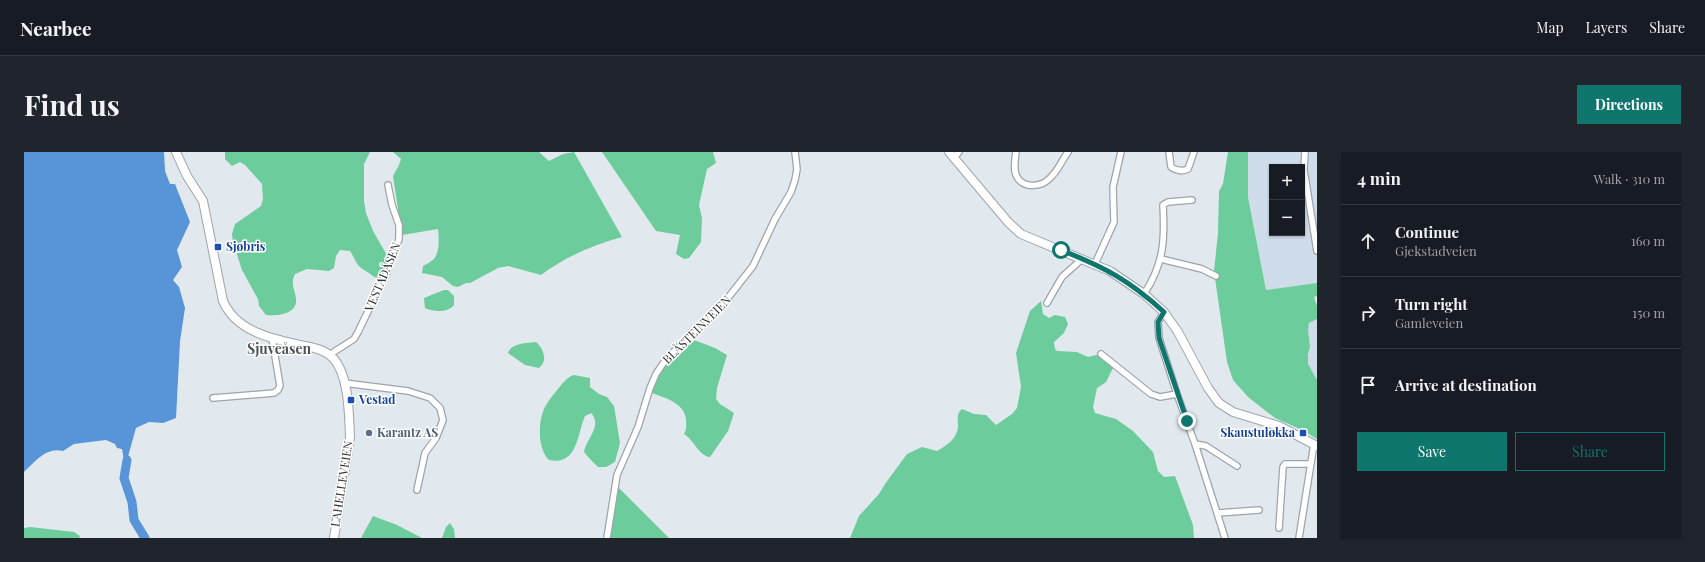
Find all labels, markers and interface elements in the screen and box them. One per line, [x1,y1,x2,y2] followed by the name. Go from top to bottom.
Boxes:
[20,15,92,41] text: Nearbee
[1536,18,1564,37] text: Map
[1586,18,1627,37] text: Layers
[1649,18,1685,37] text: Share
[1577,85,1681,124] button: Directions
[24,86,120,123] text: Find us
[1269,164,1305,236] map controls
[1269,164,1305,200] button: +
[1357,167,1401,189] text: 4 min
[1594,170,1665,187] text: Walk · 310 m
[1269,200,1305,236] button: −
[1395,222,1459,242] text: Continue
[1357,230,1379,252] icon: ahead
[1631,232,1665,249] text: 160 m
[226,238,266,254] place label: Sjøbris
[360,239,404,315] street label: VESTADÅSEN
[1052,241,1070,259] route start
[213,242,223,252] marker: Sjøbris
[1395,242,1477,259] text: Gjekstadveien
[659,291,734,367] street label: BLÅSTEINVEIEN
[1395,294,1468,314] text: Turn right
[1357,302,1379,324] icon: right
[1632,304,1665,321] text: 150 m
[1395,314,1463,331] text: Gamleveien
[247,339,311,358] district label: Sjuveåsen
[1357,374,1379,396] icon: arrive
[1395,375,1537,395] text: Arrive at destination
[358,391,395,407] place label: Vestad
[346,395,356,405] marker: Vestad
[1178,412,1196,430] route end
[377,424,438,440] place label: Karantz AS
[1220,424,1296,440] place label: Skaustuløkka
[364,428,374,438] marker: Karantz AS
[1298,428,1308,438] marker: Skaustuløkka
[1357,432,1507,471] button: Save
[1515,432,1665,471] button: Share
[326,439,356,528] street label: LAHELLEVEIEN

